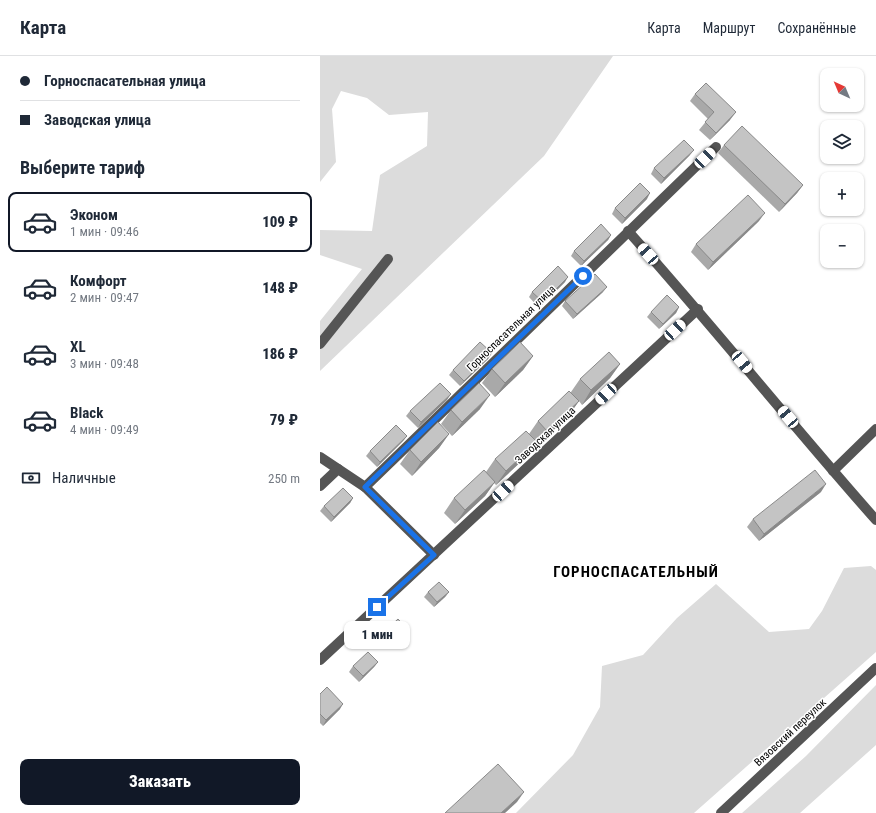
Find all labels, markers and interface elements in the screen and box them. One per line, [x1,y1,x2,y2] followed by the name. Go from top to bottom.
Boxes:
[20,16,66,39] text: Карта
[647,20,681,36] text: Карта
[703,20,755,36] text: Маршрут
[777,20,856,36] text: Сохранённые
[820,68,864,112] north arrow
[820,68,864,268] map controls
[44,72,206,90] text: Горноспасательная улица
[44,111,151,129] text: Заводская улица
[820,120,864,164] button: layers
[692,145,718,171] car
[20,157,145,178] text: Выберите тариф
[820,172,864,216] button: +
[22,204,58,240] icon: car
[70,206,118,224] text: Эконом
[262,213,298,231] text: 109 ₽
[70,224,139,239] text: 1 мин · 09:46
[820,224,864,268] button: −
[636,241,660,267] car
[574,267,592,285] route start
[22,270,58,306] icon: car
[70,272,127,290] text: Комфорт
[262,279,298,297] text: 148 ₽
[464,283,558,374] street label: Горноспасательная улица
[70,290,139,305] text: 2 мин · 09:47
[662,317,688,343] car
[22,336,58,372] icon: car
[70,338,86,356] text: XL
[262,345,298,363] text: 186 ₽
[730,349,754,375] car
[70,356,139,371] text: 3 мин · 09:48
[593,381,619,407] car
[22,402,58,438] icon: car
[70,404,103,422] text: Black
[513,404,578,467] street label: Заводская улица
[776,404,800,430] car
[270,411,298,429] text: 79 ₽
[70,422,139,437] text: 4 мин · 09:49
[20,467,42,489] icon: cash
[52,469,116,487] text: Наличные
[268,471,300,486] text: 250 m
[490,478,516,504] car
[553,563,719,581] district label: ГОРНОСПАСАТЕЛЬНЫЙ
[368,598,386,616] route end
[344,621,410,649] callout: 1 мин
[361,627,393,642] text: 1 мин
[752,695,829,769] street label: Вязовский переулок
[20,759,300,805] button: Заказать

